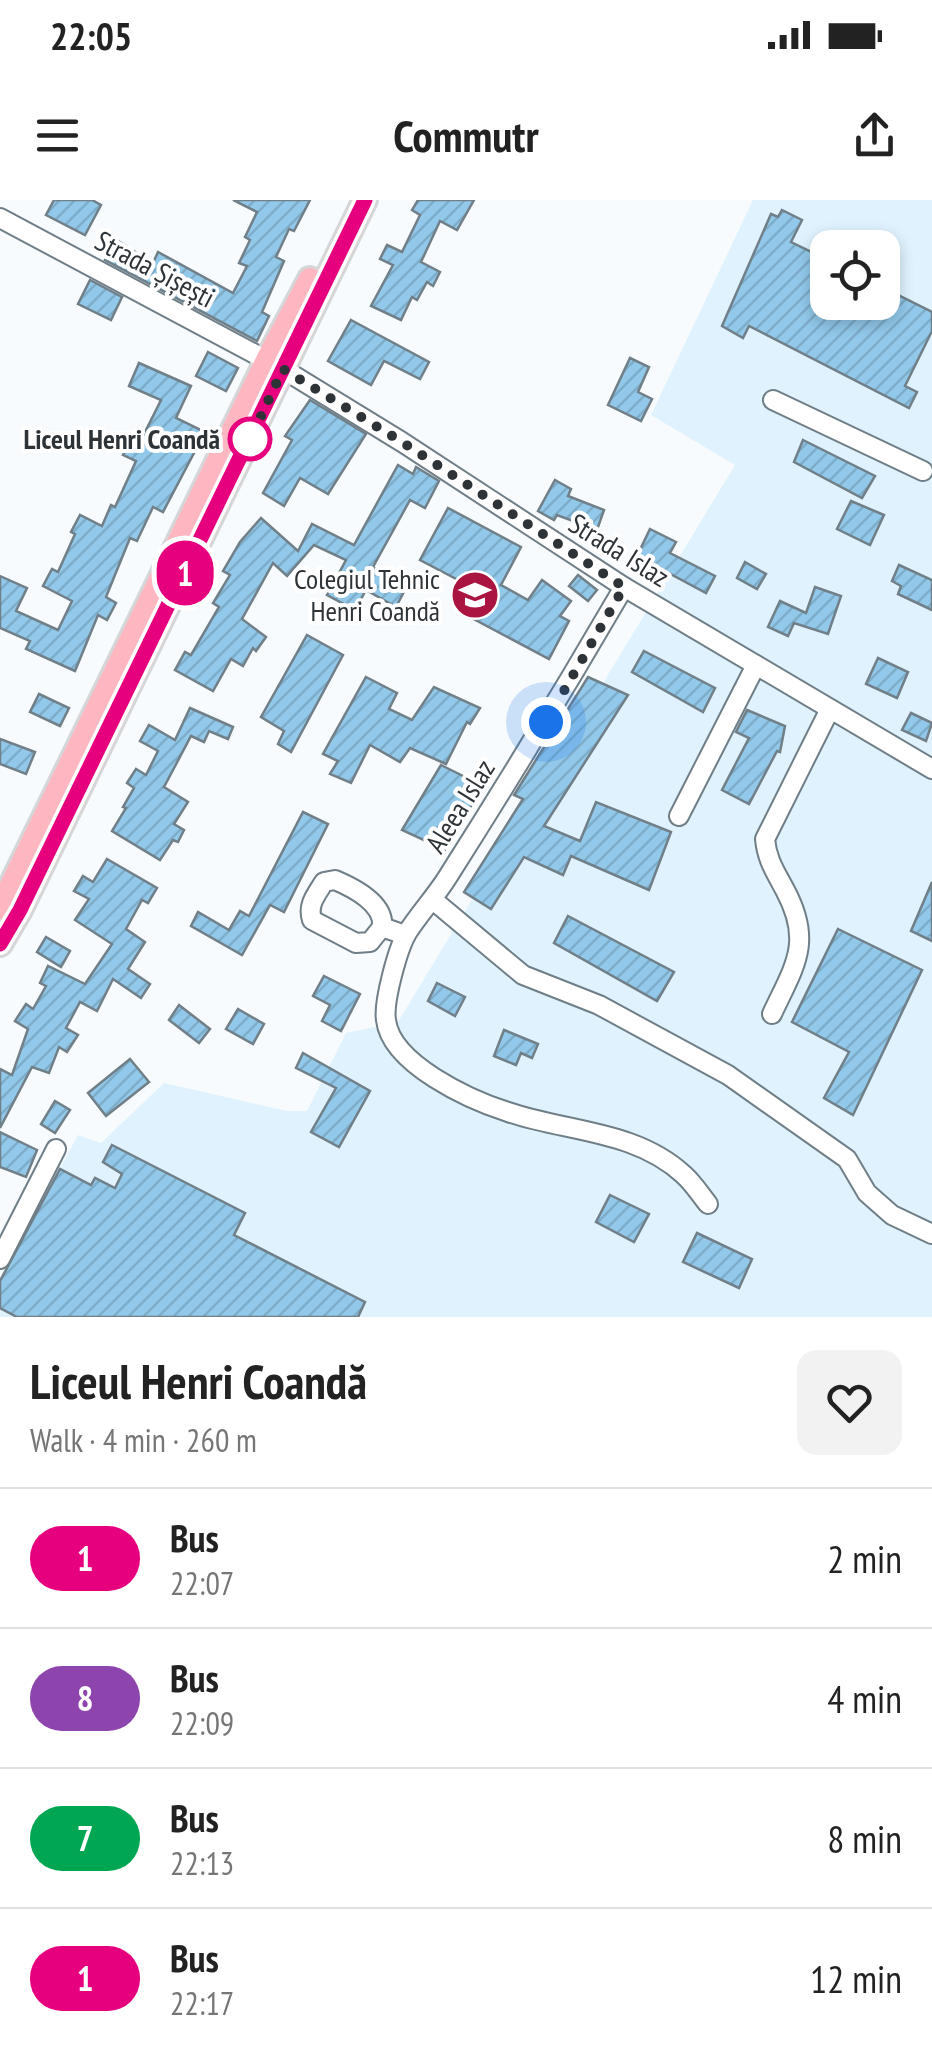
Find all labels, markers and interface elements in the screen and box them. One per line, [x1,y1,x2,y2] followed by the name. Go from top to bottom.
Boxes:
[50,11,132,60] text: 22:05
[393,106,539,164] text: Commutr
[30,108,85,163] icon: menu
[847,108,902,163] icon: share
[89,222,221,315] street label: Strada Șișești
[810,230,900,320] map controls
[810,230,900,320] button: locate
[229,418,271,460] marker: Liceul Henri Coandă
[23,420,220,457] place label: Liceul Henri Coandă
[562,504,676,595] street label: Strada Islaz
[152,540,218,606] line badge: 1
[177,550,193,596] text: 1
[294,560,440,629] place label: Colegiul Tehnic Henri Coandă
[449,569,501,621] school or university icon: Colegiul Tehnic Henri Coandă
[521,697,571,747] your location
[416,752,503,859] street label: Aleea Islaz
[30,1350,367,1412] text: Liceul Henri Coandă
[797,1350,902,1455] button: heart
[30,1419,257,1461] text: Walk · 4 min · 260 m
[170,1513,219,1562] text: Bus
[827,1534,902,1583] text: 2 min
[77,1535,93,1581] text: 1
[170,1562,234,1604] text: 22:07
[170,1653,219,1702] text: Bus
[827,1674,902,1723] text: 4 min
[77,1675,93,1721] text: 8
[170,1702,234,1744] text: 22:09
[170,1793,219,1842] text: Bus
[827,1814,902,1863] text: 8 min
[77,1815,93,1861] text: 7
[170,1842,234,1884] text: 22:13
[170,1933,219,1982] text: Bus
[810,1954,902,2003] text: 12 min
[77,1955,93,2001] text: 1
[170,1982,234,2024] text: 22:17

